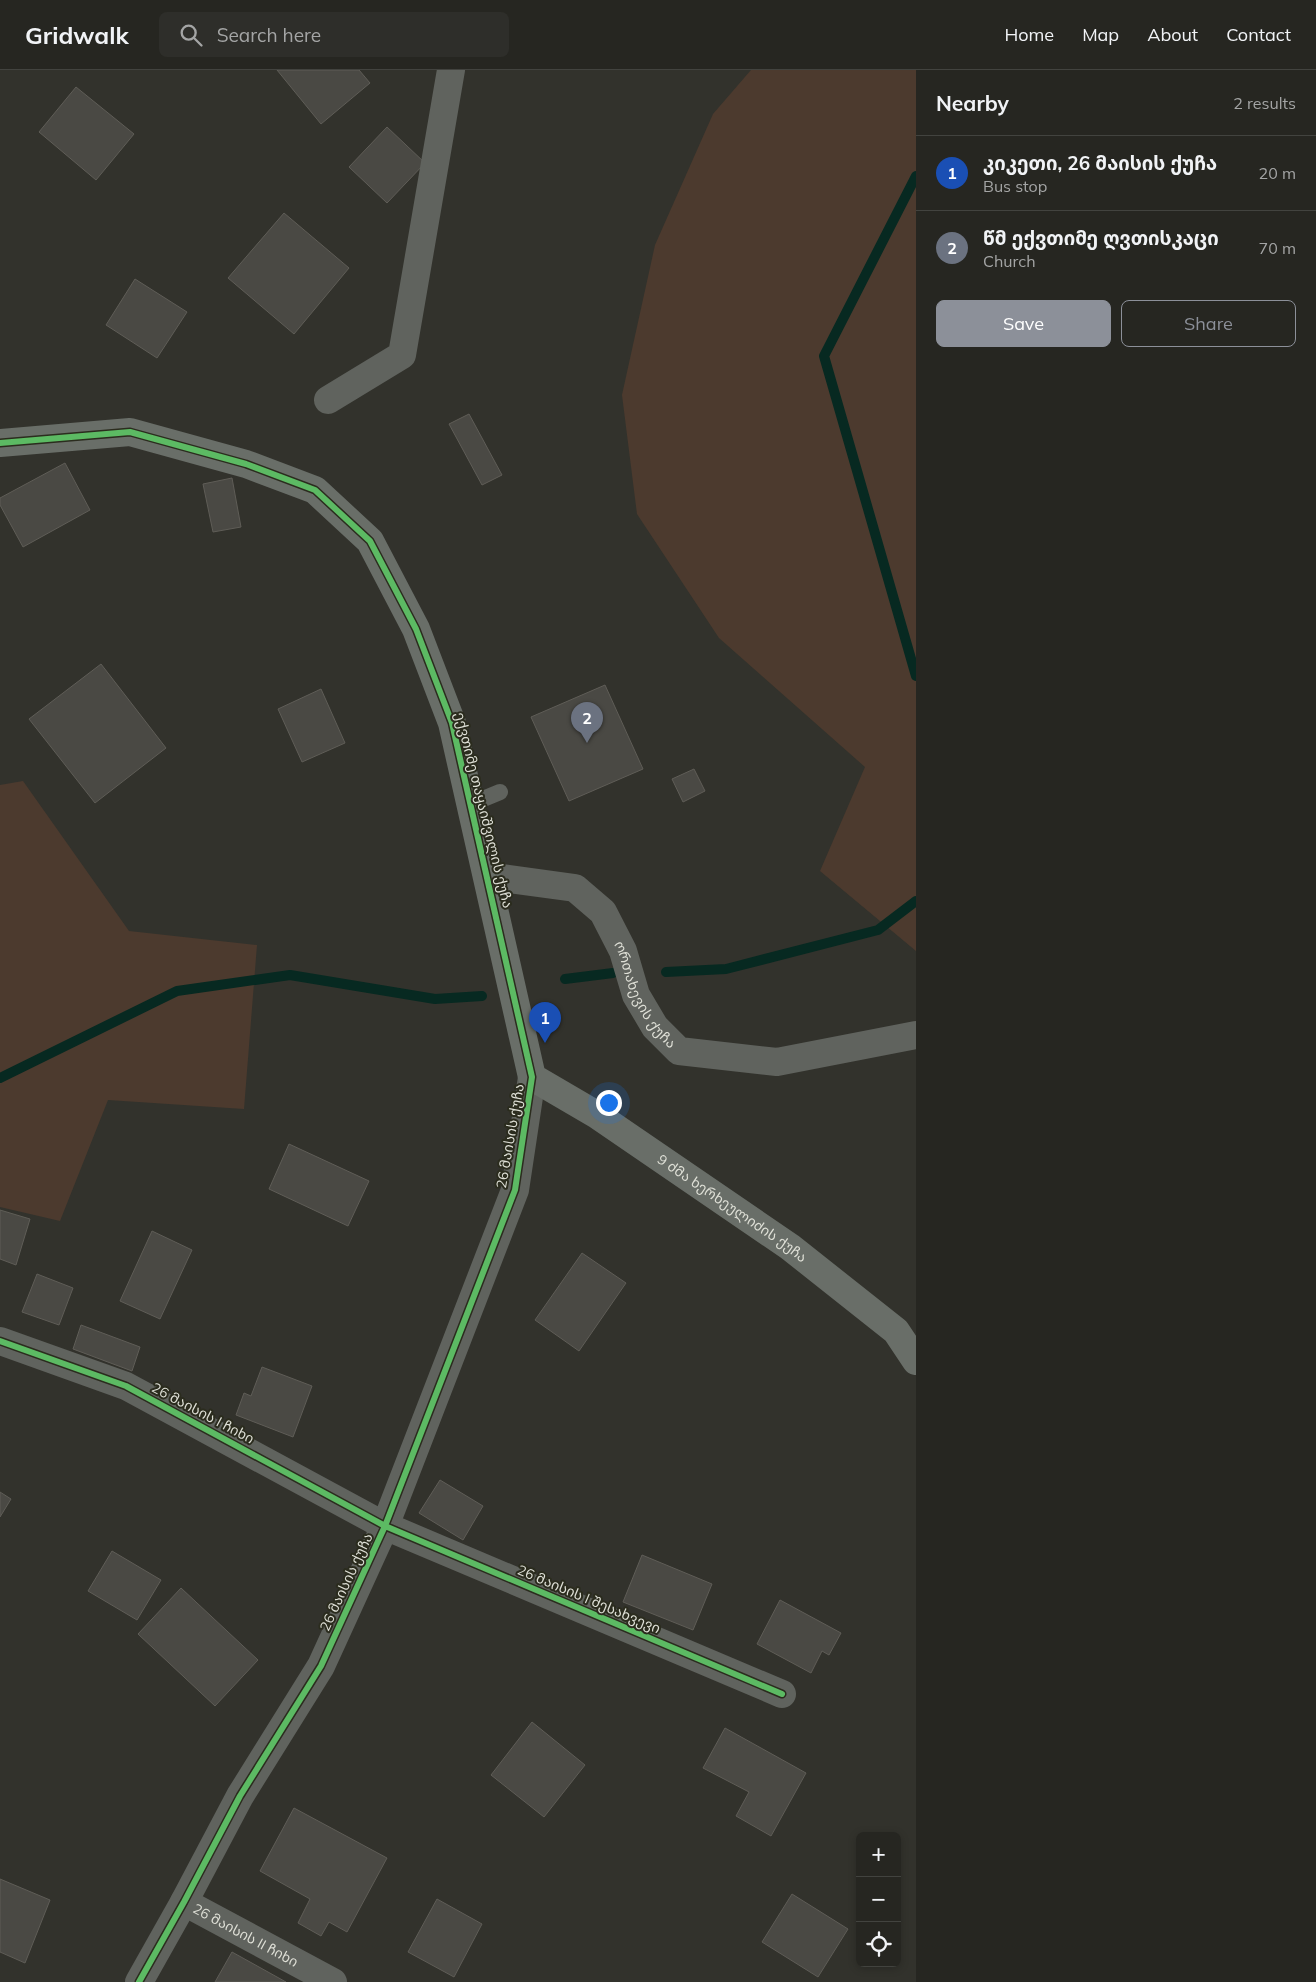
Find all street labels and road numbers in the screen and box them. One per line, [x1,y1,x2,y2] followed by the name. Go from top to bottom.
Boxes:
[451,710,517,910] street label: ექვთიმე თაყაიშვილის ქუჩა
[610,938,680,1052] street label: ორთახევის ქუჩა
[492,1082,528,1190] street label: 26 მაისის ქუჩა
[654,1150,811,1266] street label: 9 ძმა ხერხეულიძის ქუჩა
[149,1378,257,1448] street label: 26 მაისის I ჩიხი
[315,1530,377,1634] street label: 26 მაისის ქუჩა
[515,1561,663,1637] street label: 26 მაისის I შესახვევი
[190,1899,302,1971] street label: 26 მაისის II ჩიხი

